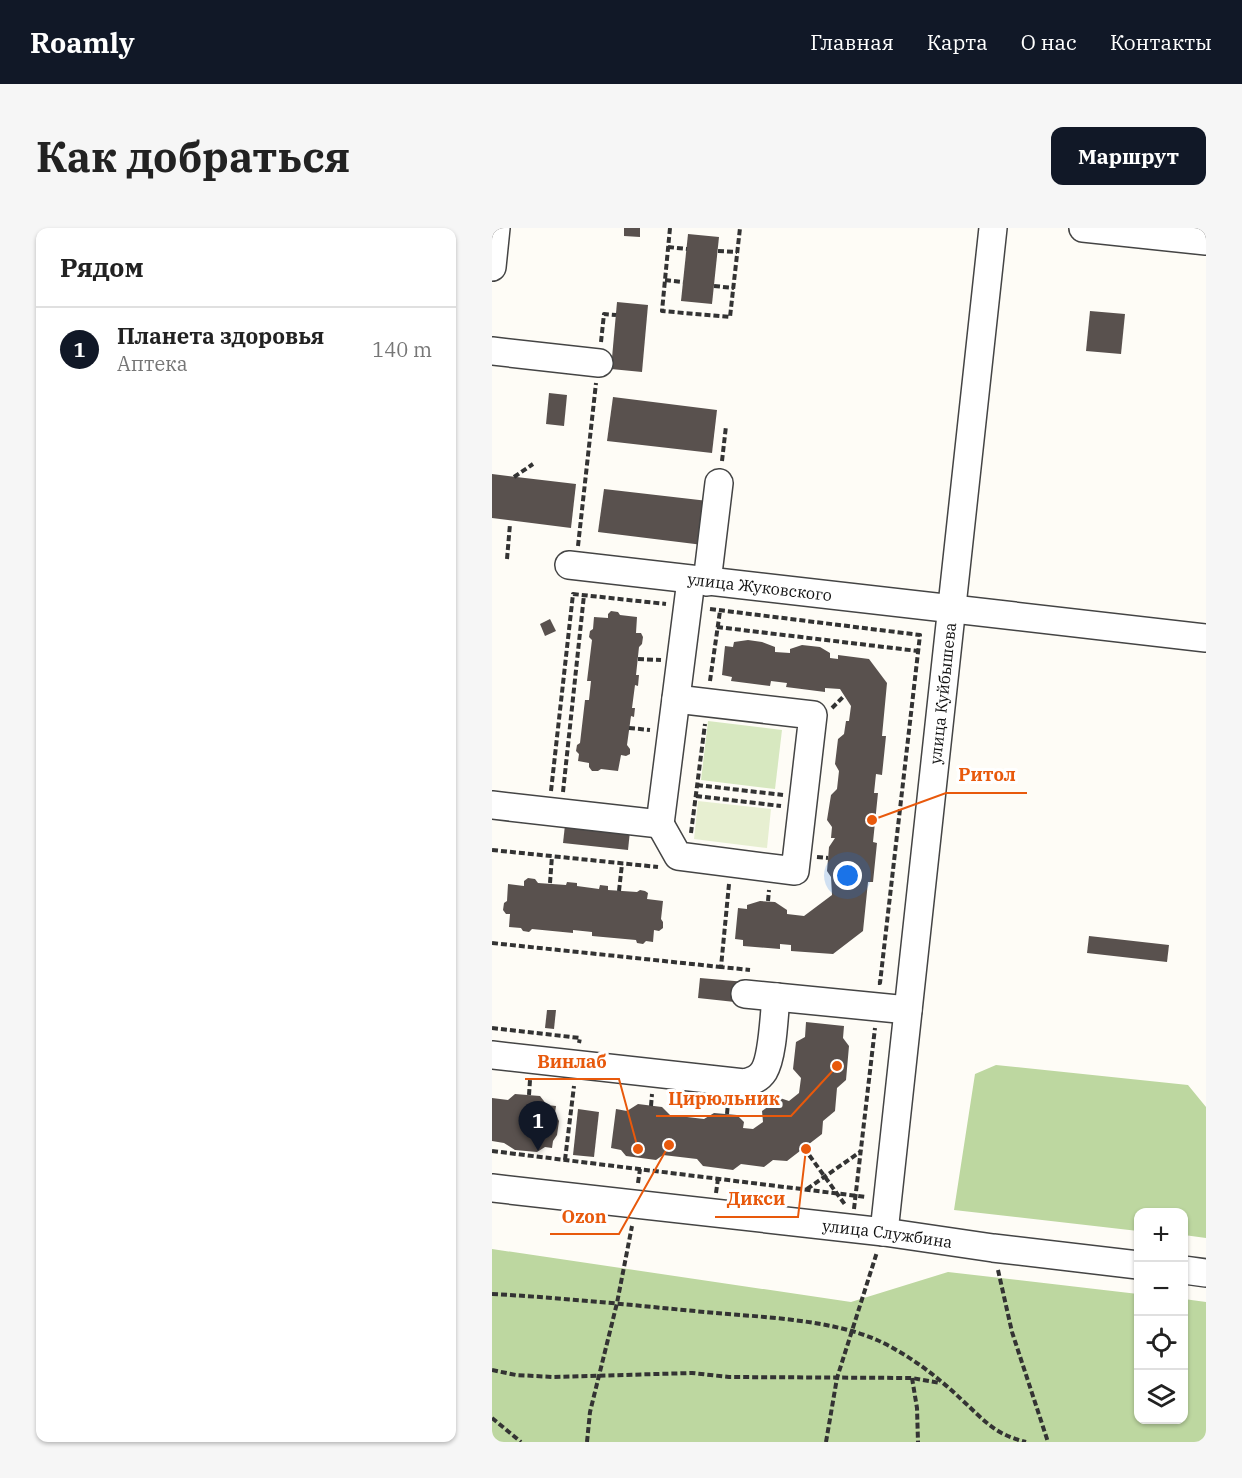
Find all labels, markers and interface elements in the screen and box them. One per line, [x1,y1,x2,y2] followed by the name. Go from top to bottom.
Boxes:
[30,24,135,61] text: Roamly
[810,28,894,56] text: Главная
[927,28,988,56] text: Карта
[1021,28,1077,56] text: О нас
[1110,28,1212,56] text: Контакты
[1051,127,1206,185] button: Маршрут
[36,129,350,184] text: Как добраться
[60,250,144,284] text: Рядом
[117,321,324,350] text: Планета здоровья
[74,336,86,363] text: 1
[372,336,432,363] text: 140 m
[117,350,188,377] text: Аптека
[686,569,833,605] street label: улица Жуковского
[925,621,960,765] street label: улица Куйбышева
[946,757,1027,793] callout: Ритол
[958,763,1016,786] text: Ритол
[833,861,862,890] your location
[525,1043,619,1079] callout: Винлаб
[537,1050,607,1073] text: Винлаб
[656,1080,791,1116] callout: Цирюльник
[668,1087,780,1110] text: Цирюльник
[518,1102,558,1151] pin: 1
[715,1181,798,1217] callout: Дикси
[727,1187,785,1210] text: Дикси
[550,1198,619,1234] callout: Ozon
[561,1205,607,1228] text: Ozon
[1134,1208,1188,1424] map controls
[1134,1208,1188,1262] button: +
[821,1215,954,1252] street label: улица Службина
[1134,1262,1188,1316] button: −
[1134,1316,1188,1370] button: locate
[1134,1370,1188,1424] button: layers

